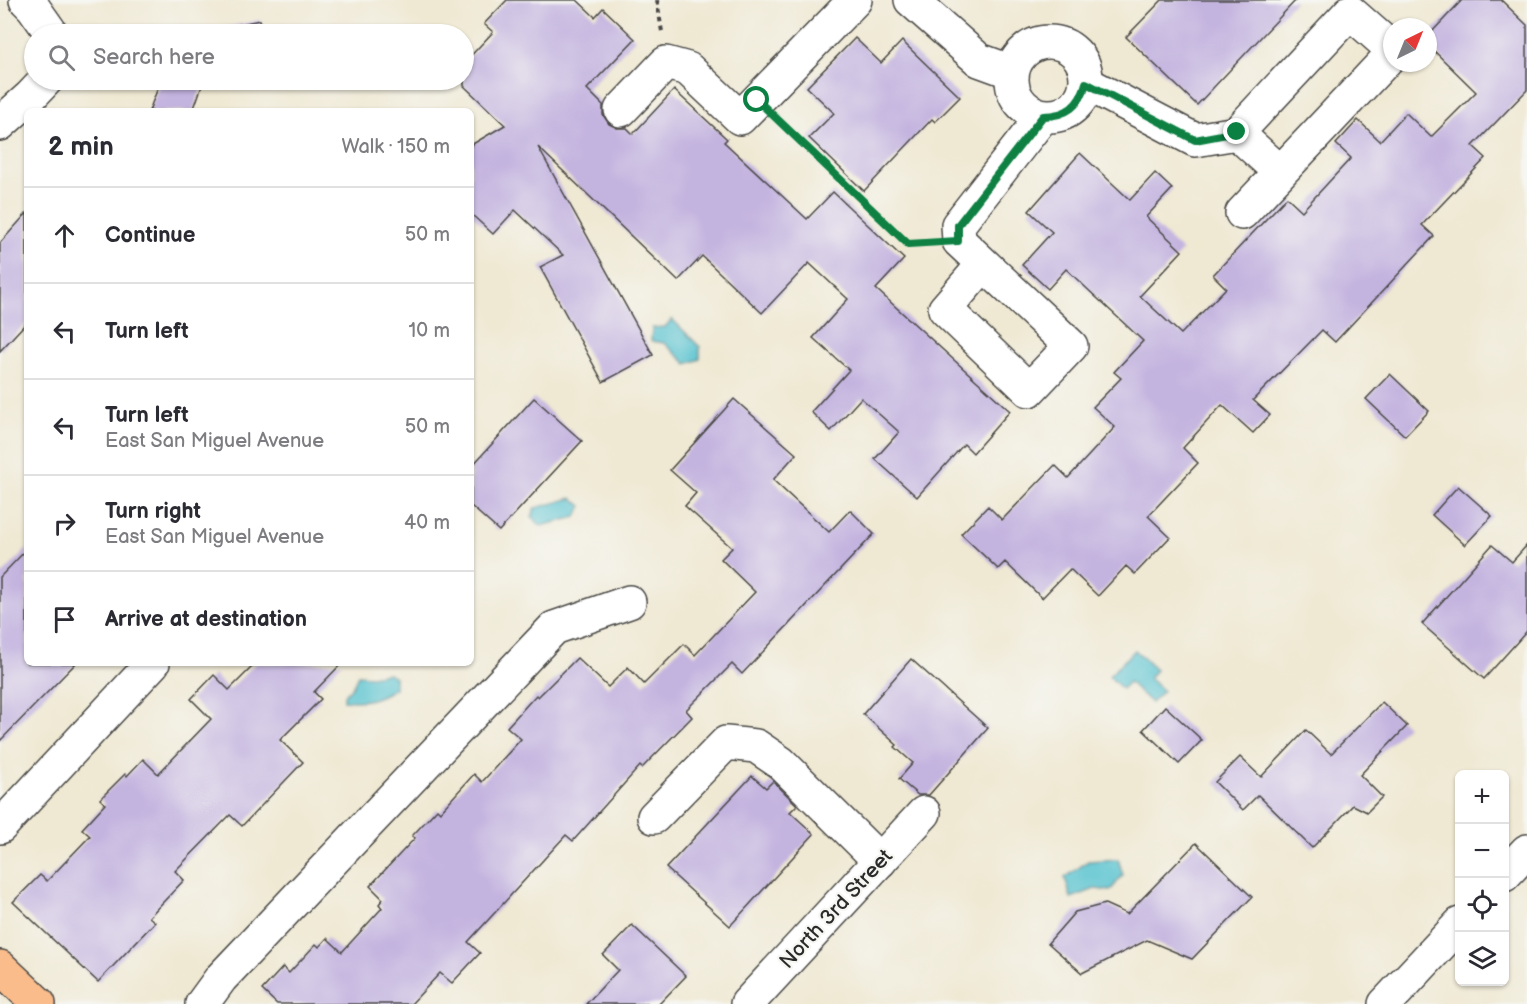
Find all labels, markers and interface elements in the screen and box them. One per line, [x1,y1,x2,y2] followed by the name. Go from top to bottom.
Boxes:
[1383,18,1437,72] north arrow
[24,24,474,90] search box
[45,41,78,74] icon: search
[93,44,215,71] text: Search here
[743,86,769,112] route start
[1223,118,1249,144] route end
[48,132,114,163] text: 2 min
[341,135,450,159] text: Walk · 150 m
[48,219,81,252] icon: ahead
[105,222,195,249] text: Continue
[405,223,450,247] text: 50 m
[48,315,81,348] icon: left
[105,318,189,345] text: Turn left
[409,319,450,343] text: 10 m
[105,402,189,429] text: Turn left
[48,411,81,444] icon: left
[405,415,450,439] text: 50 m
[105,429,324,453] text: East San Miguel Avenue
[105,498,201,525] text: Turn right
[48,507,81,540] icon: right
[404,511,450,535] text: 40 m
[105,525,324,549] text: East San Miguel Avenue
[48,603,81,636] icon: arrive
[105,606,307,633] text: Arrive at destination
[1455,770,1509,986] map controls
[1455,770,1509,824] button: +
[1455,824,1509,878] button: −
[774,844,898,974] street label: North 3rd Street
[1455,878,1509,932] button: locate
[1455,932,1509,986] button: layers

